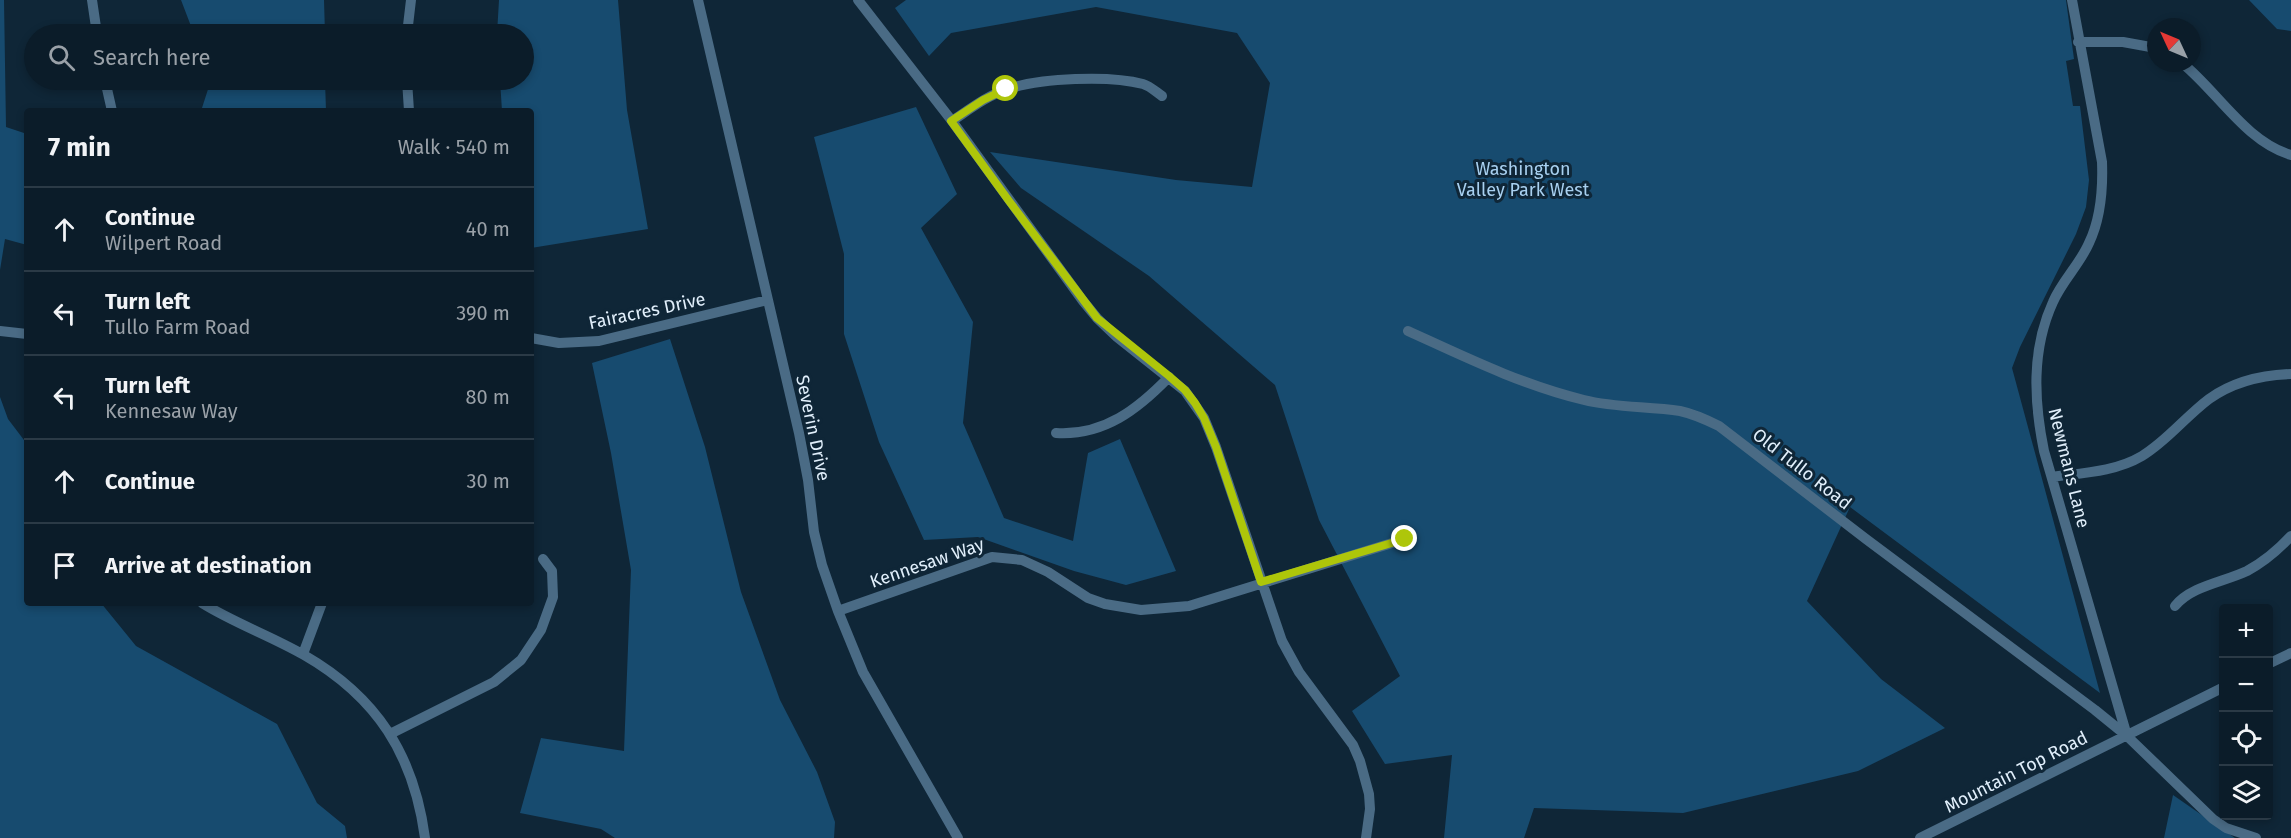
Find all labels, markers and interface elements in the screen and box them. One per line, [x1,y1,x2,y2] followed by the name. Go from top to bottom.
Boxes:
[2147,18,2201,72] north arrow
[24,24,534,90] search box
[45,41,78,74] icon: search
[93,44,211,71] text: Search here
[992,75,1018,101] route start
[48,132,111,163] text: 7 min
[398,135,510,159] text: Walk · 540 m
[1457,158,1590,201] park label: Washington Valley Park West
[105,204,195,231] text: Continue
[48,213,81,246] icon: ahead
[466,217,510,241] text: 40 m
[105,231,222,255] text: Wilpert Road
[105,288,190,315] text: Turn left
[587,288,707,334] street label: Fairacres Drive
[48,297,81,330] icon: left
[456,301,510,325] text: 390 m
[105,315,251,339] text: Tullo Farm Road
[105,372,190,399] text: Turn left
[791,373,835,483] street label: Severin Drive
[48,381,81,414] icon: left
[465,385,510,409] text: 80 m
[105,399,238,423] text: Kennesaw Way
[2043,406,2095,530] street label: Newmans Lane
[1748,424,1856,514] street label: Old Tullo Road
[48,465,81,498] icon: ahead
[105,468,195,495] text: Continue
[466,469,510,493] text: 30 m
[1391,525,1417,551] route end
[867,533,987,593] street label: Kennesaw Way
[48,549,81,582] icon: arrive
[105,552,312,579] text: Arrive at destination
[2219,604,2273,820] map controls
[2219,604,2273,658] button: +
[2219,658,2273,712] button: −
[2219,712,2273,766] button: locate
[1941,726,2091,818] street label: Mountain Top Road
[2219,766,2273,820] button: layers

